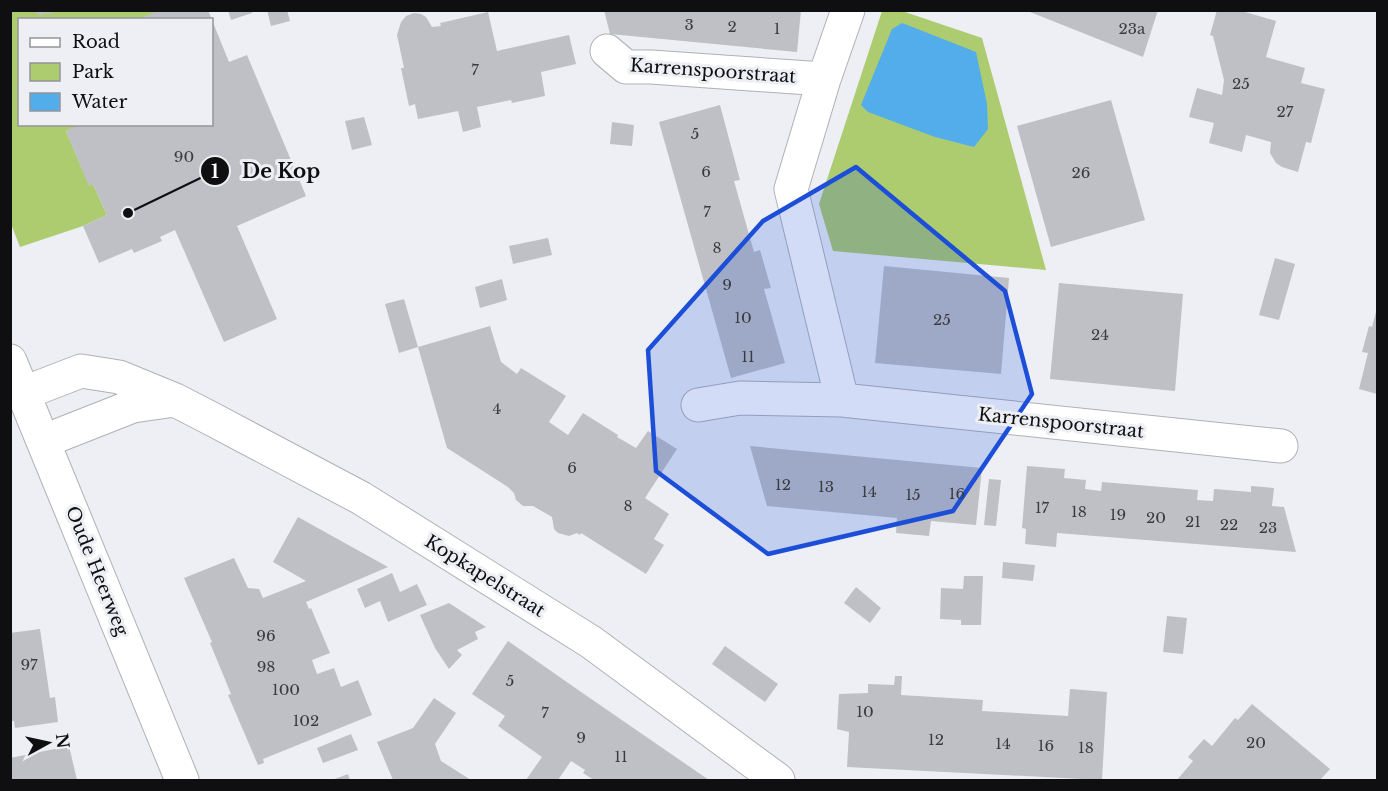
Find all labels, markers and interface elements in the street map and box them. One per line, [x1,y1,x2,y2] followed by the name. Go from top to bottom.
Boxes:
[684,15,694,34] house number: 3
[727,17,737,36] house number: 2
[18,18,213,126] legend
[774,19,780,38] house number: 1
[1119,19,1146,38] house number: 23a
[72,31,120,53] text: Road
[629,54,797,88] street label: Karrenspoorstraat
[471,60,479,79] house number: 7
[72,61,114,83] text: Park
[1232,74,1250,93] house number: 25
[71,91,128,113] text: Water
[1277,102,1294,121] house number: 27
[691,124,699,143] house number: 5
[174,147,194,166] house number: 90
[200,152,332,190] callout: De Kop
[242,159,320,183] text: De Kop
[211,161,219,183] text: 1
[701,162,711,181] house number: 6
[1072,163,1090,182] house number: 26
[703,202,711,221] house number: 7
[712,238,722,257] house number: 8
[722,275,732,294] house number: 9
[734,308,752,327] house number: 10
[933,310,951,329] house number: 25
[1091,325,1109,344] house number: 24
[741,347,755,366] house number: 11
[493,399,501,418] house number: 4
[977,403,1145,443] street label: Karrenspoorstraat
[567,458,577,477] house number: 6
[775,475,791,494] house number: 12
[818,477,834,496] house number: 13
[861,482,877,501] house number: 14
[949,484,965,503] house number: 16
[905,485,921,504] house number: 15
[623,496,633,515] house number: 8
[1035,498,1050,517] house number: 17
[1071,502,1087,521] house number: 18
[61,503,133,639] street label: Oude Heerweg
[1110,505,1126,524] house number: 19
[1146,508,1166,527] house number: 20
[1185,512,1201,531] house number: 21
[1220,515,1238,534] house number: 22
[1259,518,1277,537] house number: 23
[421,530,549,622] street label: Kopkapelstraat
[256,626,276,645] house number: 96
[20,655,38,674] house number: 97
[257,657,275,676] house number: 98
[506,671,514,690] house number: 5
[272,680,300,699] house number: 100
[856,702,874,721] house number: 10
[541,703,549,722] house number: 7
[293,711,319,730] house number: 102
[18,713,78,773] north arrow
[576,728,586,747] house number: 9
[928,730,944,749] house number: 12
[52,732,74,750] text: N
[1246,733,1266,752] house number: 20
[995,734,1011,753] house number: 14
[1038,736,1054,755] house number: 16
[1078,738,1094,757] house number: 18
[614,747,628,766] house number: 11

